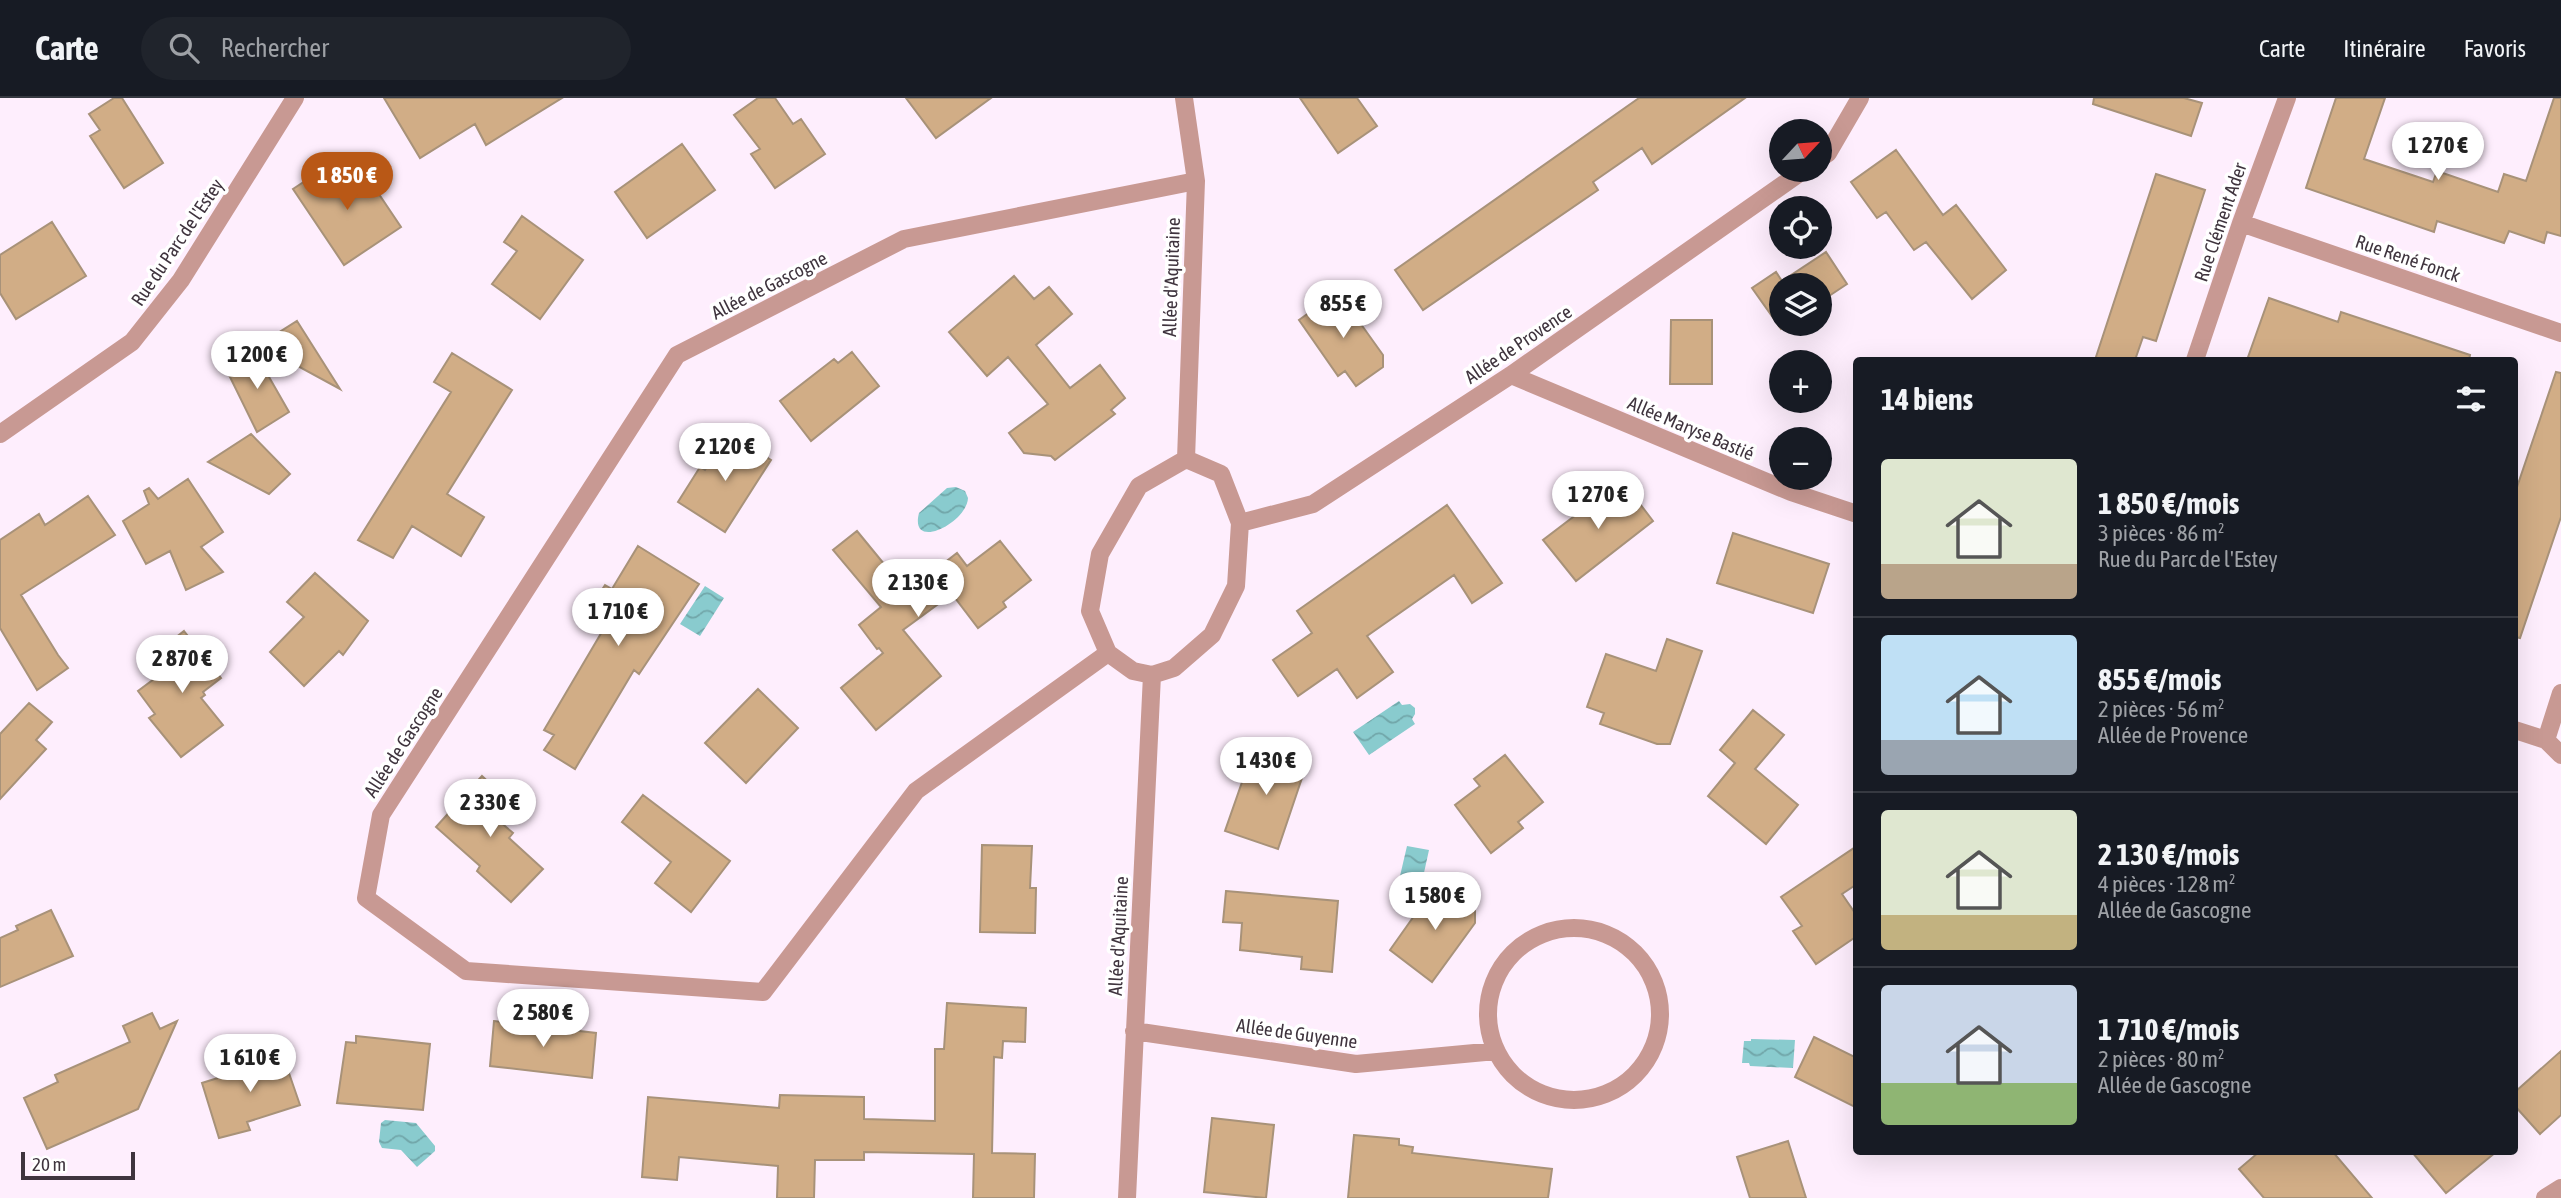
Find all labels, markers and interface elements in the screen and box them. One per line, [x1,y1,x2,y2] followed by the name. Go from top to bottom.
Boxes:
[141,17,631,80] search box
[35,29,99,67] text: Carte
[165,29,203,67] icon: search
[221,33,329,63] text: Rechercher
[2259,35,2305,62] text: Carte
[2343,35,2426,62] text: Itinéraire
[2464,35,2526,62] text: Favoris
[1769,119,1832,182] north arrow
[1769,119,1832,490] map controls
[2373,122,2503,182] pin: 1 270 €
[2408,132,2468,158] text: 1 270 €
[282,152,412,212] pin: 1 850 €
[2189,159,2251,284] street label: Rue Clément Ader
[317,162,377,188] text: 1 850 €
[126,174,228,310] street label: Rue du Parc de l'Estey
[1769,196,1832,259] button: locate
[1158,217,1184,337] street label: Allée d'Aquitaine
[2353,230,2464,286] street label: Rue René Fonck
[708,246,830,324] street label: Allée de Gascogne
[1769,273,1832,336] button: layers
[1294,280,1392,340] pin: 855 €
[1320,290,1366,316] text: 855 €
[1460,300,1576,388] street label: Allée de Provence
[192,331,322,391] pin: 1 200 €
[227,341,287,367] text: 1 200 €
[1769,350,1832,413] button: +
[2452,380,2490,418] icon: filters
[1881,382,1973,416] text: 14 biens
[1625,392,1757,464] street label: Allée Maryse Bastié
[660,424,790,483] pin: 2 120 €
[1769,427,1832,490] button: −
[695,433,755,459] text: 2 120 €
[1533,472,1663,531] pin: 1 270 €
[1568,481,1628,507] text: 1 270 €
[2098,486,2239,520] text: 1 850 €/mois
[1937,487,2021,571] icon: home
[2098,520,2225,546] text: 3 pièces · 86 m²
[2098,546,2278,572] text: Rue du Parc de l'Estey
[853,560,983,619] pin: 2 130 €
[888,569,948,595] text: 2 130 €
[553,588,683,648] pin: 1 710 €
[588,598,648,624] text: 1 710 €
[117,636,247,695] pin: 2 870 €
[152,645,212,671] text: 2 870 €
[2098,662,2221,696] text: 855 €/mois
[1937,663,2021,747] icon: home
[359,683,447,801] street label: Allée de Gascogne
[2098,696,2225,722] text: 2 pièces · 56 m²
[2098,722,2248,748] text: Allée de Provence
[1201,738,1331,797] pin: 1 430 €
[1236,747,1296,773] text: 1 430 €
[425,780,555,839] pin: 2 330 €
[460,789,520,815] text: 2 330 €
[2098,837,2239,871] text: 2 130 €/mois
[1937,838,2021,922] icon: home
[2098,871,2235,897] text: 4 pièces · 128 m²
[1370,872,1500,932] pin: 1 580 €
[1104,876,1132,996] street label: Allée d'Aquitaine
[1405,882,1465,908] text: 1 580 €
[2098,897,2251,923] text: Allée de Gascogne
[478,990,608,1049] pin: 2 580 €
[513,999,573,1025] text: 2 580 €
[2098,1012,2239,1046] text: 1 710 €/mois
[1937,1013,2021,1097] icon: home
[1235,1014,1359,1052] street label: Allée de Guyenne
[185,1034,315,1094] pin: 1 610 €
[220,1044,280,1070] text: 1 610 €
[2098,1046,2225,1072] text: 2 pièces · 80 m²
[2098,1072,2251,1098] text: Allée de Gascogne
[21,1149,135,1181] scale bar
[32,1153,66,1175] text: 20 m

